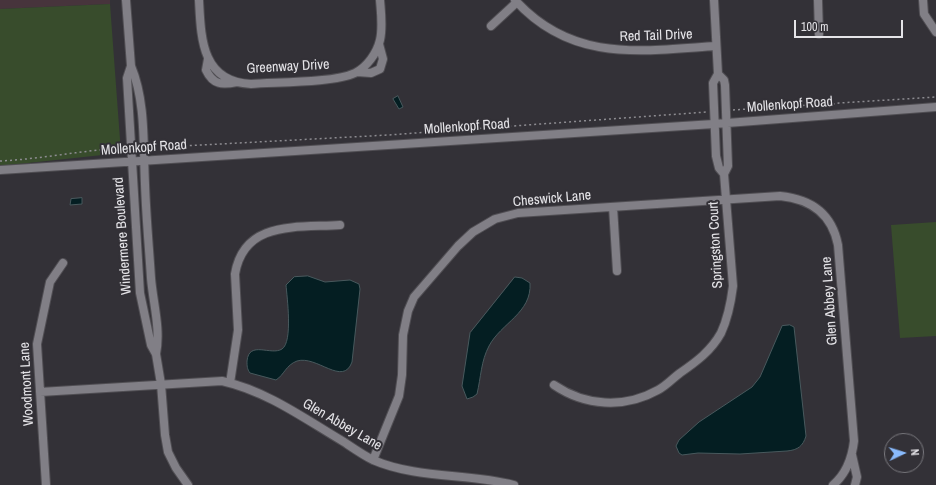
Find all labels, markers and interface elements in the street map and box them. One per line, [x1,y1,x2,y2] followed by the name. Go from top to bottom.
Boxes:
[796,12,905,38] scale bar
[801,19,828,35] text: 100 m
[619,26,693,46] street label: Red Tail Drive
[246,56,330,78] street label: Greenway Drive
[746,94,834,116] street label: Mollenkopf Road
[423,116,511,138] street label: Mollenkopf Road
[100,137,188,159] street label: Mollenkopf Road
[111,177,135,295] street label: Windermere Boulevard
[512,187,592,211] street label: Cheswick Lane
[705,201,727,289] street label: Springston Court
[819,256,841,346] street label: Glen Abbey Lane
[16,342,38,426] street label: Woodmont Lane
[299,396,385,454] street label: Glen Abbey Lane
[884,433,924,473] north arrow
[908,448,922,456] text: N

